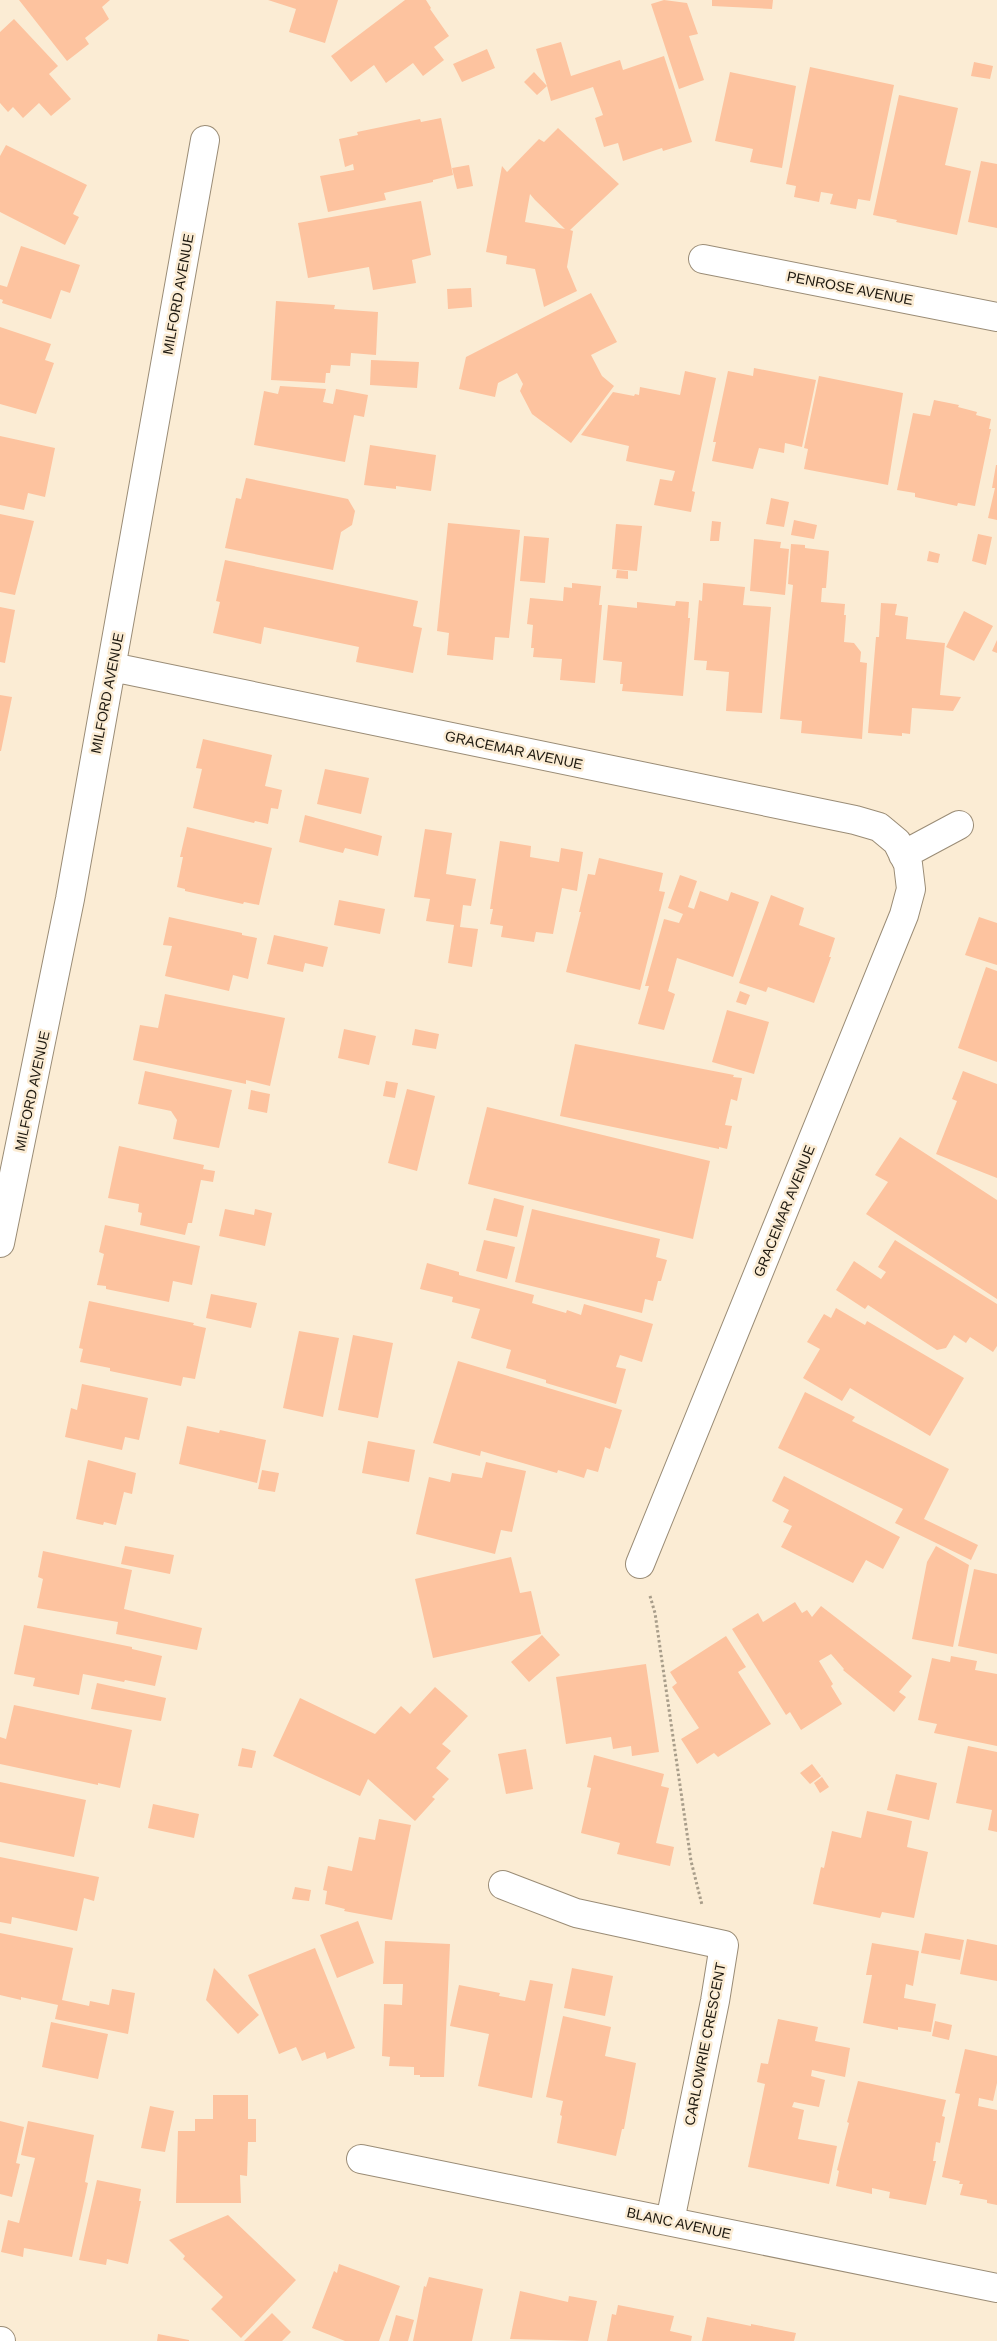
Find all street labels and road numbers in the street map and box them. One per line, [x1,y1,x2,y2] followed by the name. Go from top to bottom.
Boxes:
[159,232,197,356] street label: MILFORD AVENUE
[786,268,914,308] street label: PENROSE AVENUE
[87,631,127,755] street label: MILFORD AVENUE
[444,728,584,772] street label: GRACEMAR AVENUE
[11,1029,53,1153] street label: MILFORD AVENUE
[750,1143,818,1279] street label: GRACEMAR AVENUE
[681,1961,729,2127] street label: CARLOWRIE CRESCENT
[625,2204,733,2242] street label: BLANC AVENUE

